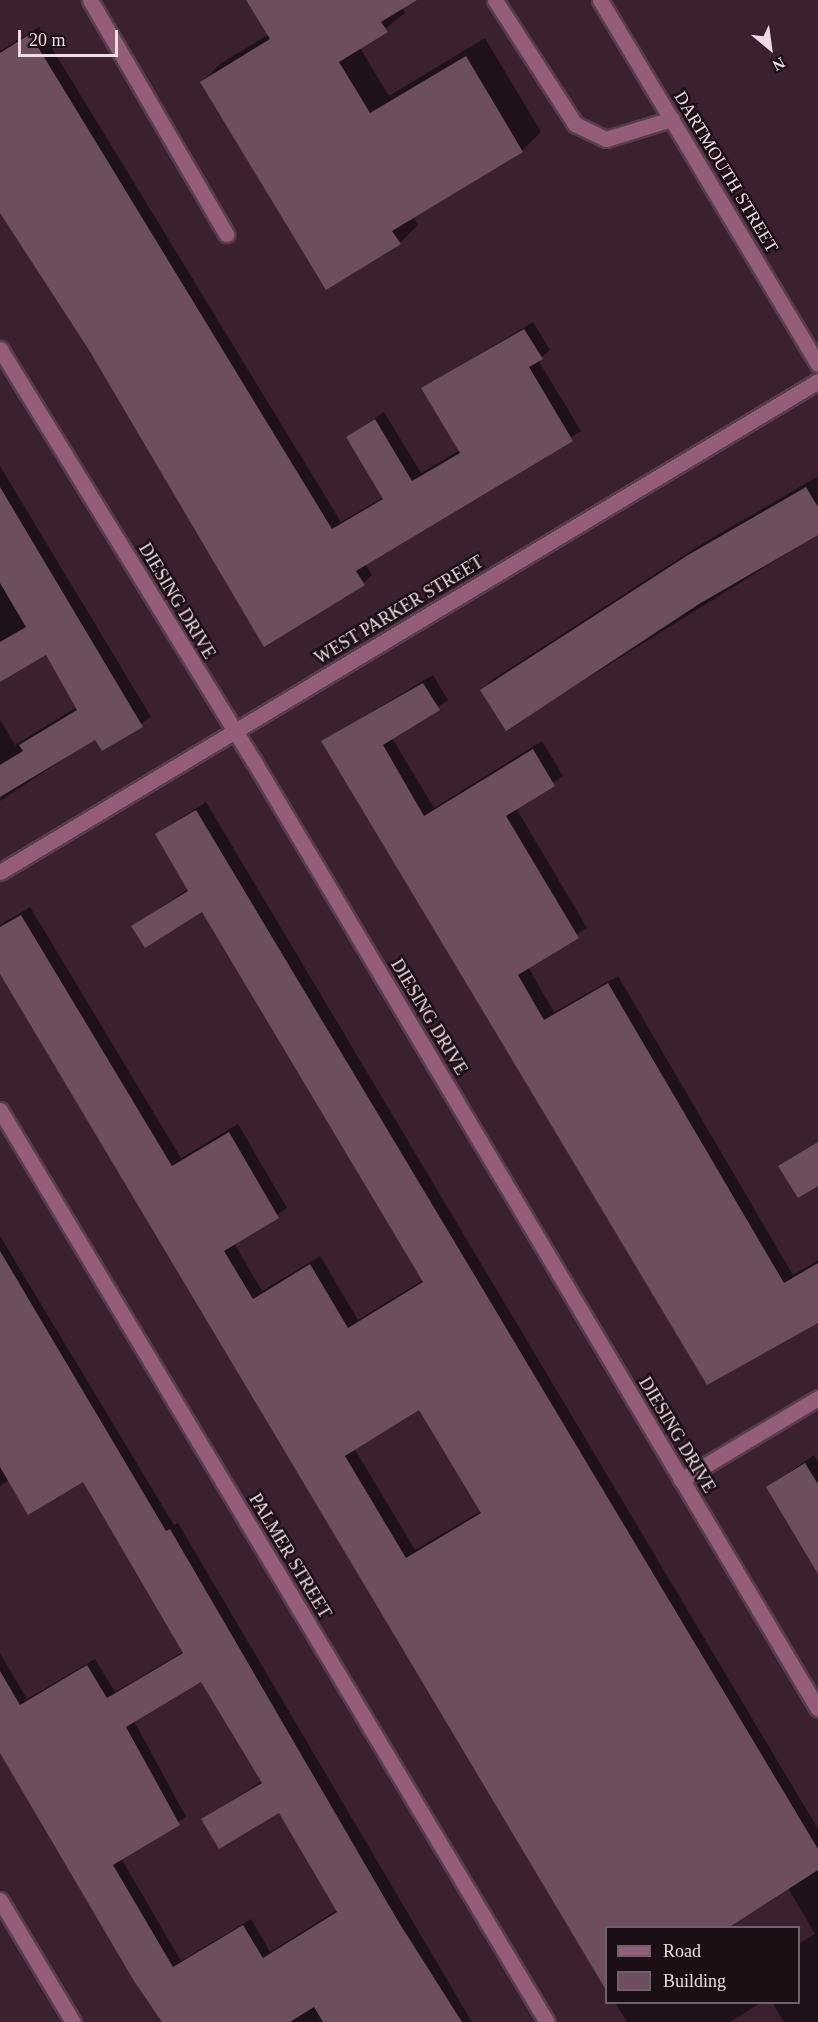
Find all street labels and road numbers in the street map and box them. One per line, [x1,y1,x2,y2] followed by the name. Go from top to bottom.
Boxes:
[669,87,783,257] street label: DARTMOUTH STREET
[134,539,220,663] street label: DIESING DRIVE
[311,551,487,669] street label: WEST PARKER STREET
[386,955,472,1079] street label: DIESING DRIVE
[634,1373,720,1497] street label: DIESING DRIVE
[244,1490,336,1622] street label: PALMER STREET

